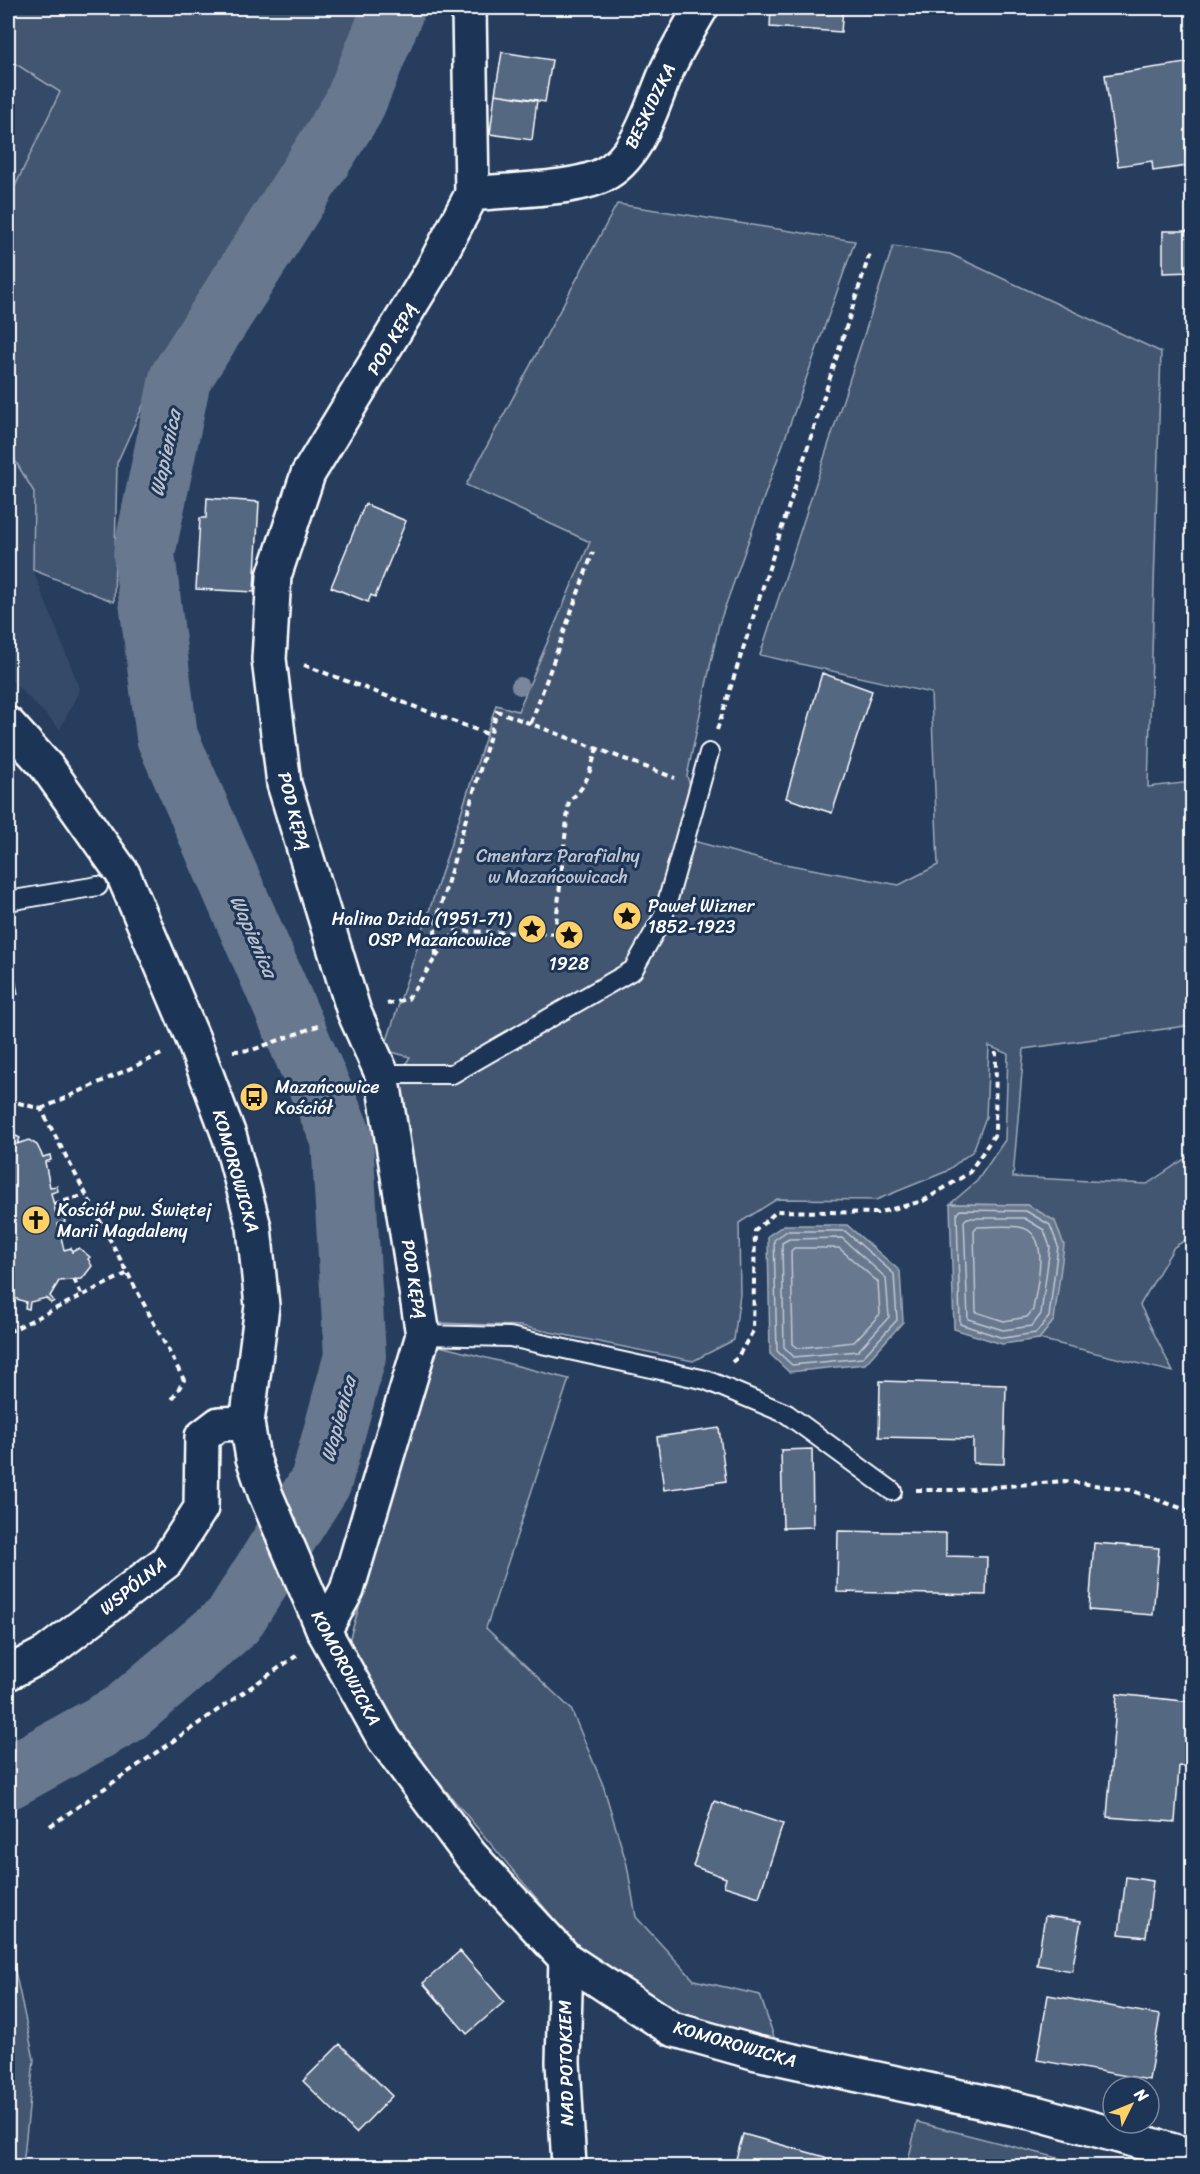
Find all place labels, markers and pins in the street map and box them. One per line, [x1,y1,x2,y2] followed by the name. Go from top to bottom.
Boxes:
[648,890,756,943] place label: Paweł Wizner 1852-1923
[611,900,643,932] place icon: Paweł Wizner 1852-1923
[332,903,513,956] place label: Halina Dzida (1951-71) OSP Mazańcowice
[516,913,548,945] place icon: Halina Dzida (1951-71) OSP Mazańcowice
[553,919,585,951] place icon: 1928
[549,948,589,980] place label: 1928
[275,1071,380,1124] place label: Mazańcowice Kościół
[238,1081,270,1113] bus stop icon: Mazańcowice Kościół
[57,1194,212,1247] place label: Kościół pw. Świętej Marii Magdaleny
[20,1204,52,1236] church icon: Kościół pw. Świętej Marii Magdaleny

